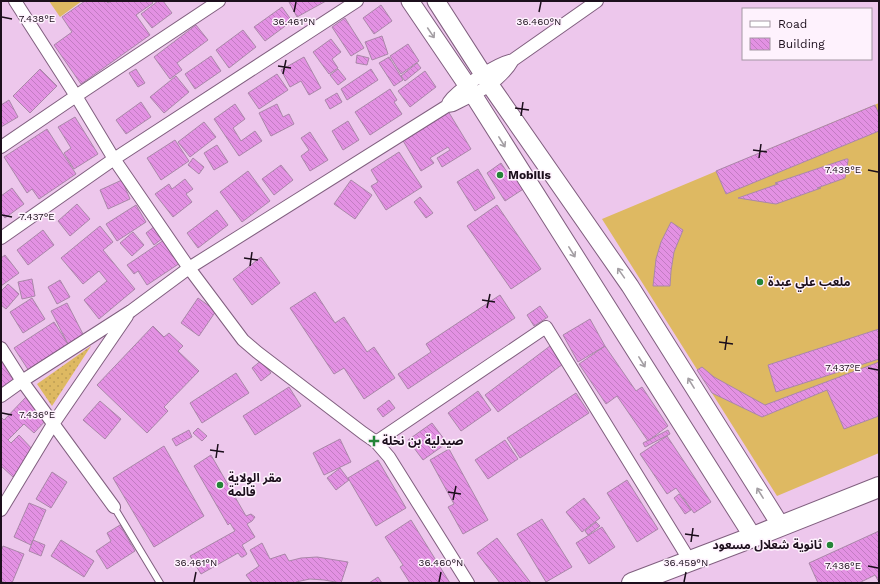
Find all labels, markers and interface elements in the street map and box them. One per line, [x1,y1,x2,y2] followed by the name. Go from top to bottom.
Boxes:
[742,8,872,60] legend
[19,13,55,24] text: 7.438°E
[273,16,315,27] text: 36.461°N
[517,16,561,27] text: 36.460°N
[778,17,807,31] text: Road
[427,28,436,39] one-way arrow
[778,37,825,51] text: Building
[499,136,507,148] one-way arrow
[825,164,861,175] text: 7.438°E
[508,168,552,182] place label: Mobilis
[495,170,505,180] marker: Mobilis
[19,211,55,222] text: 7.437°E
[568,246,576,257] one-way arrow
[617,268,625,279] one-way arrow
[768,275,851,292] place label: ملعب علي عبدة
[755,277,765,287] marker: ملعب علي عبدة
[638,356,646,368] one-way arrow
[825,362,861,373] text: 7.437°E
[687,377,695,388] one-way arrow
[19,409,55,420] text: 7.436°E
[382,434,464,448] place label: صيدلية بن نخلة
[369,436,379,446] marker: صيدلية بن نخلة
[228,471,282,499] place label: مقر الولاية قالمة
[215,480,225,490] marker: مقر الولاية قالمة
[756,488,764,499] one-way arrow
[713,538,822,552] place label: ثانوية شعلال مسعود
[825,540,835,550] marker: ثانوية شعلال مسعود
[175,557,217,568] text: 36.461°N
[419,557,463,568] text: 36.460°N
[664,557,708,568] text: 36.459°N
[825,560,861,571] text: 7.436°E

